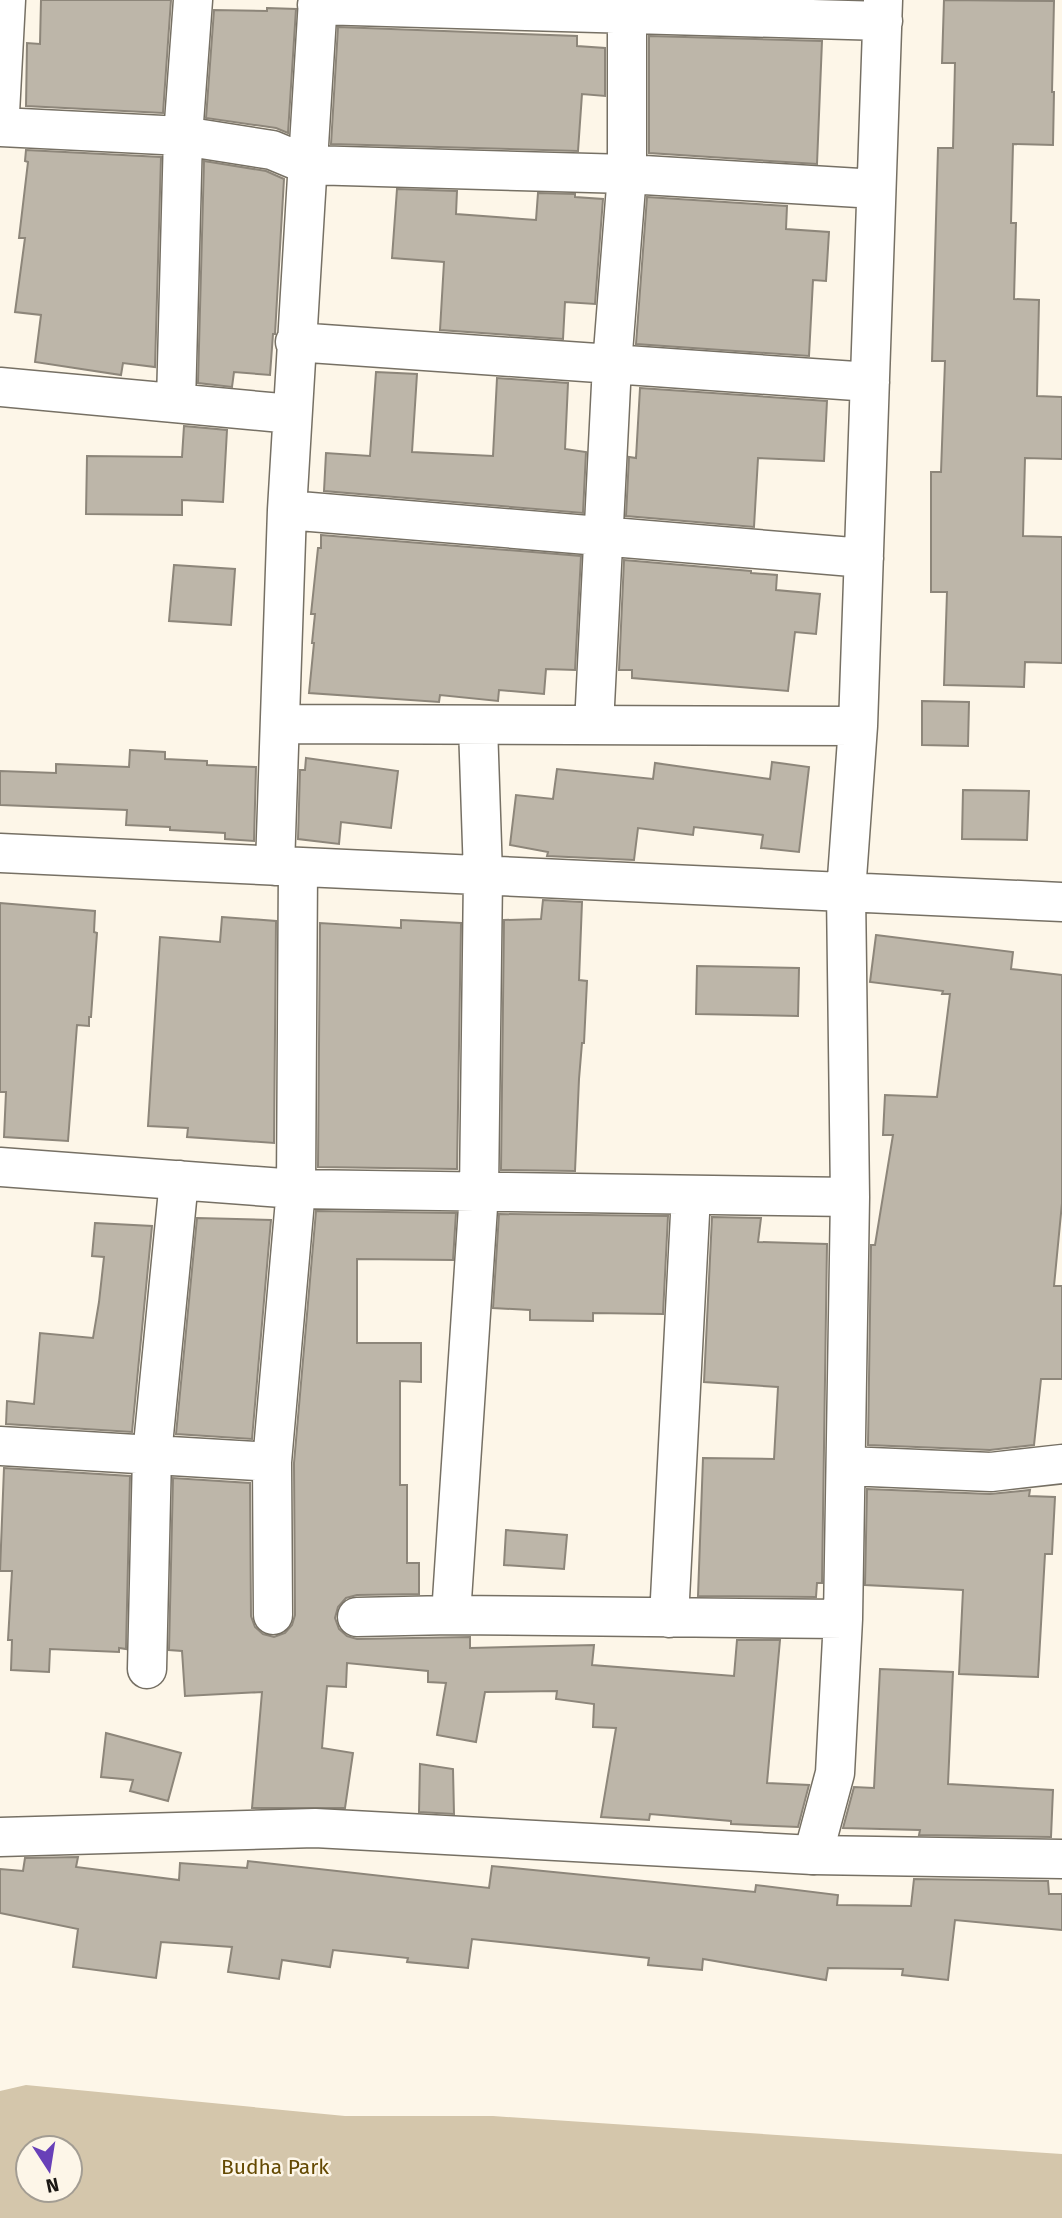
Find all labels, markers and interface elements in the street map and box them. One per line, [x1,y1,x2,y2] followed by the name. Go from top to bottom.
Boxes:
[14,2134,84,2204] north arrow
[221,2154,329,2180] park label: Budha Park
[44,2173,61,2198] text: N

